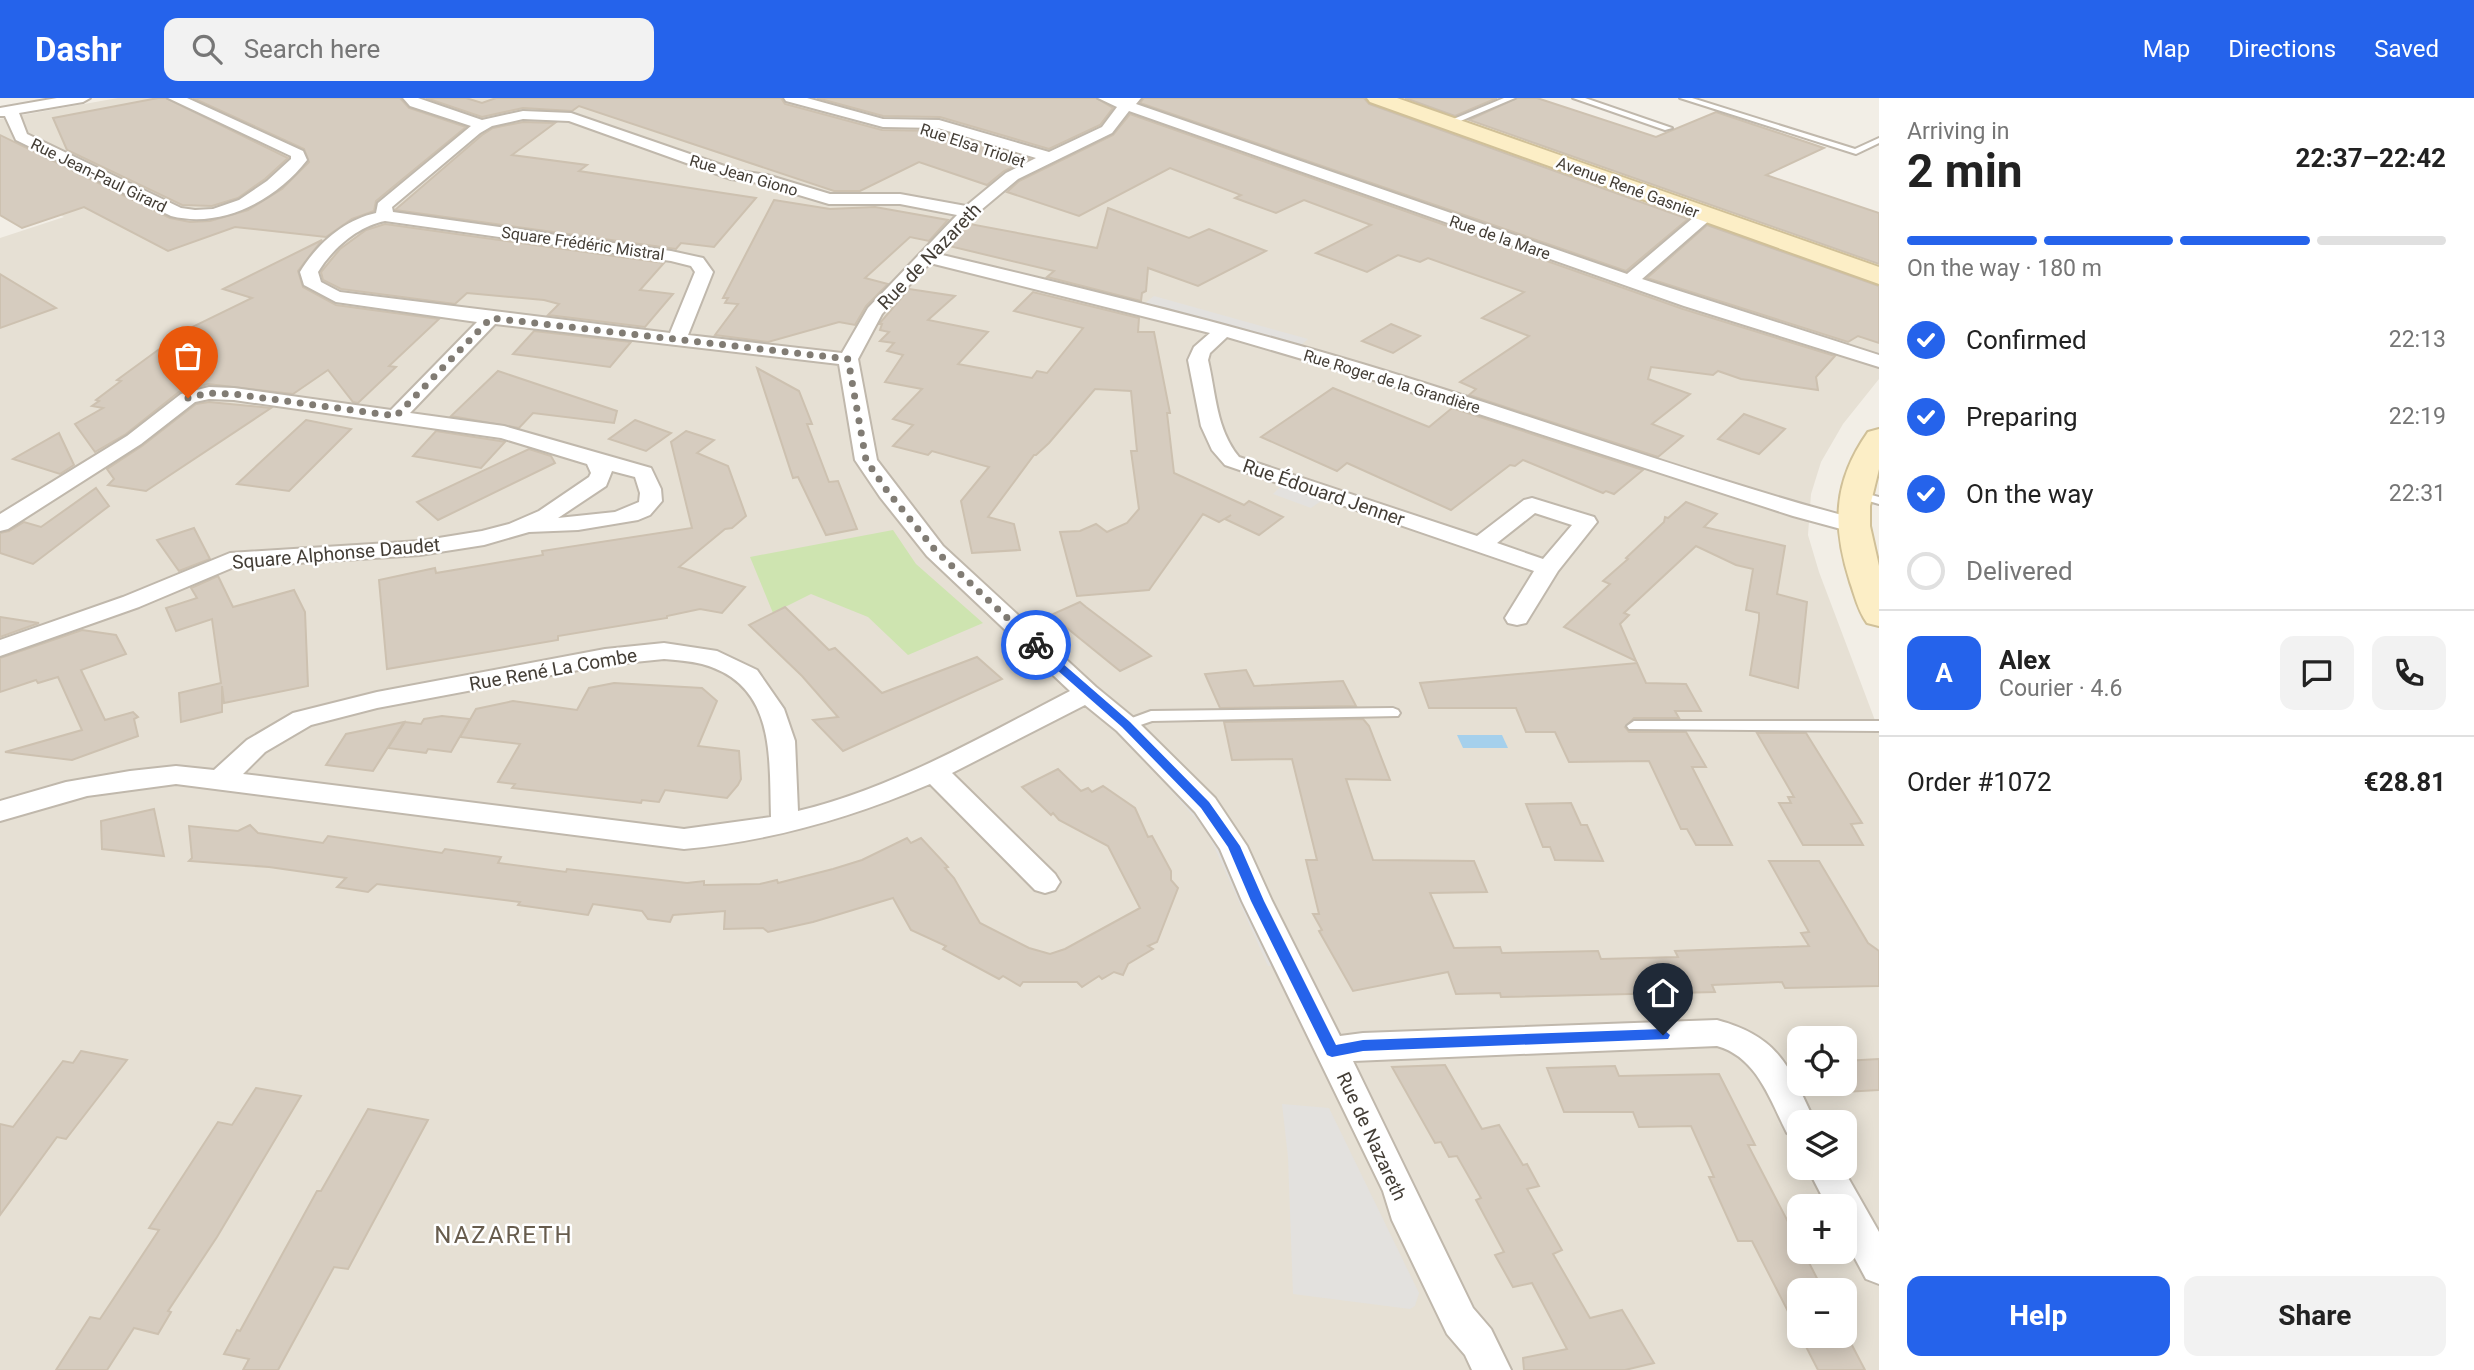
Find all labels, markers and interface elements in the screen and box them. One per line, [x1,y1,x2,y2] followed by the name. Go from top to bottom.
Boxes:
[164,18,654,81] search box
[35,30,122,69] text: Dashr
[188,30,226,68] icon: search
[244,34,380,64] text: Search here
[2143,35,2190,63] text: Map
[2228,35,2336,63] text: Directions
[2374,35,2439,63] text: Saved
[1907,118,2010,145] text: Arriving in
[918,119,1028,171] street label: Rue Elsa Triolet
[28,134,170,217] street label: Rue Jean-Paul Girard
[2296,143,2446,173] text: 22:37–22:42
[1907,144,2023,198] text: 2 min
[687,151,800,200] street label: Rue Jean Giono
[1554,153,1702,222] street label: Avenue René Gasnier
[873,198,986,314] street label: Rue de Nazareth
[1447,211,1553,264] street label: Rue de la Mare
[500,223,666,264] street label: Square Frédéric Mistral
[1907,255,2102,282] text: On the way · 180 m
[1907,321,1945,359] icon: check
[1966,325,2087,355] text: Confirmed
[158,326,218,398] pin
[2389,326,2446,353] text: 22:13
[169,337,207,375] icon: bag
[1301,346,1482,417] street label: Rue Roger de la Grandière
[1907,398,1945,436] icon: check
[1966,402,2078,432] text: Preparing
[2389,403,2446,430] text: 22:19
[1240,454,1408,531] street label: Rue Édouard Jenner
[1907,475,1945,513] icon: check
[1966,479,2094,509] text: On the way
[2389,480,2446,507] text: 22:31
[231,533,441,574] street label: Square Alphonse Daudet
[1966,556,2073,586] text: Delivered
[1001,610,1071,680] courier
[1017,626,1055,664] icon: bike
[2280,636,2354,710] button: chat
[2372,636,2446,710] button: phone
[467,643,639,696] street label: Rue René La Combe
[1999,645,2051,675] text: Alex
[1935,658,1953,688] text: A
[1999,675,2122,702] text: Courier · 4.6
[1907,767,2052,797] text: Order #1072
[2364,767,2446,797] text: €28.81
[1633,963,1693,1035] pin
[1644,974,1682,1012] icon: home
[1787,1026,1857,1348] map controls
[1787,1026,1857,1096] button: locate
[1332,1068,1411,1204] street label: Rue de Nazareth
[1787,1110,1857,1180] button: layers
[1787,1194,1857,1264] button: +
[434,1221,574,1249] district label: NAZARETH
[1907,1276,2170,1356] button: Help
[2184,1276,2446,1356] button: Share
[1787,1278,1857,1348] button: −

